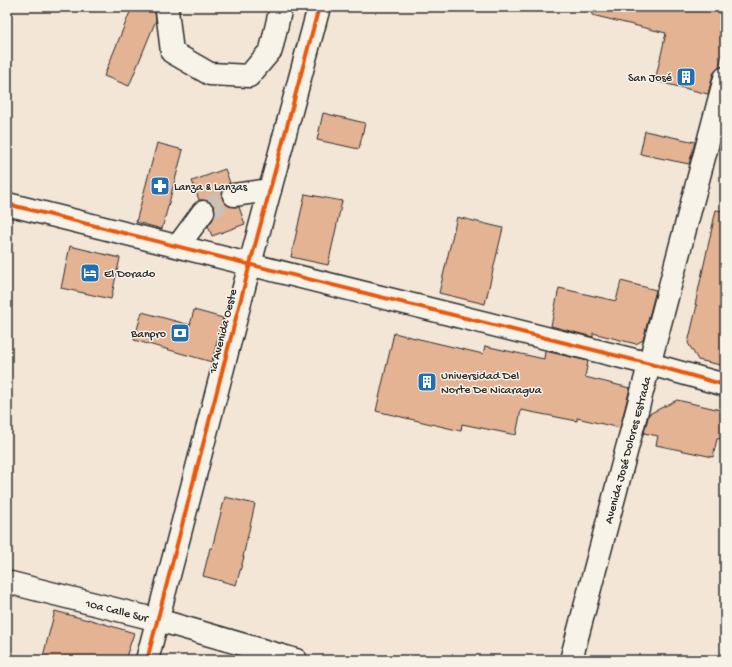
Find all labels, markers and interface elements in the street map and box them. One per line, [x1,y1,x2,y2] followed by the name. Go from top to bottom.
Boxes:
[675,66,697,88] building icon: San José
[628,72,673,86] place label: San José
[149,175,171,197] pharmacy icon: Lanza & Lanzas
[174,181,248,195] place label: Lanza & Lanzas
[79,262,101,284] hotel icon: El Dorado
[104,268,155,282] place label: El Dorado
[206,287,241,376] street label: 1a Avenida Oeste
[169,322,191,344] bank icon: Banpro
[130,328,166,342] place label: Banpro
[441,370,542,398] place label: Universidad Del Norte De Nicaragua
[416,371,438,393] building icon: Universidad Del Norte De Nicaragua
[603,375,655,525] street label: Avenida José Dolores Estrada
[83,597,151,627] street label: 10a Calle Sur

